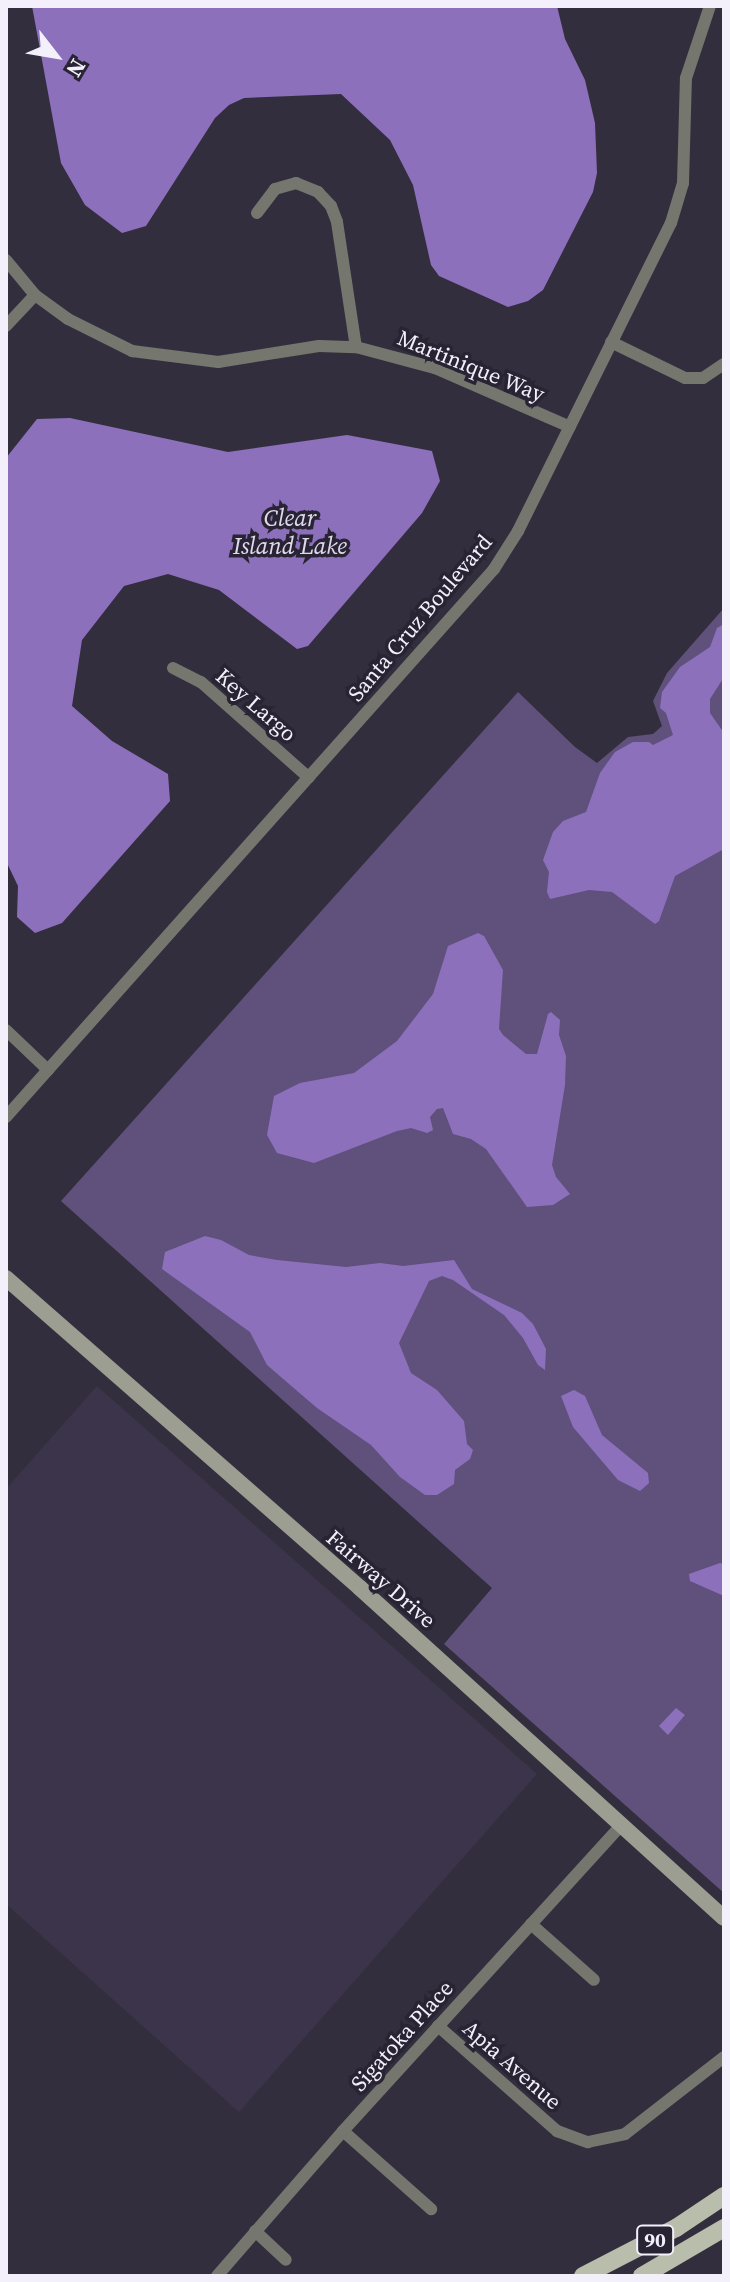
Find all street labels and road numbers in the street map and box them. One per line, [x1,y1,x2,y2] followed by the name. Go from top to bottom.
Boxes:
[393,324,549,408] street label: Martinique Way
[342,529,498,707] street label: Santa Cruz Boulevard
[210,663,302,747] street label: Key Largo
[321,1524,441,1634] street label: Fairway Drive
[345,1975,459,2097] street label: Sigatoka Place
[457,2015,567,2115] street label: Apia Avenue
[635,2224,675,2256] road number: 90

